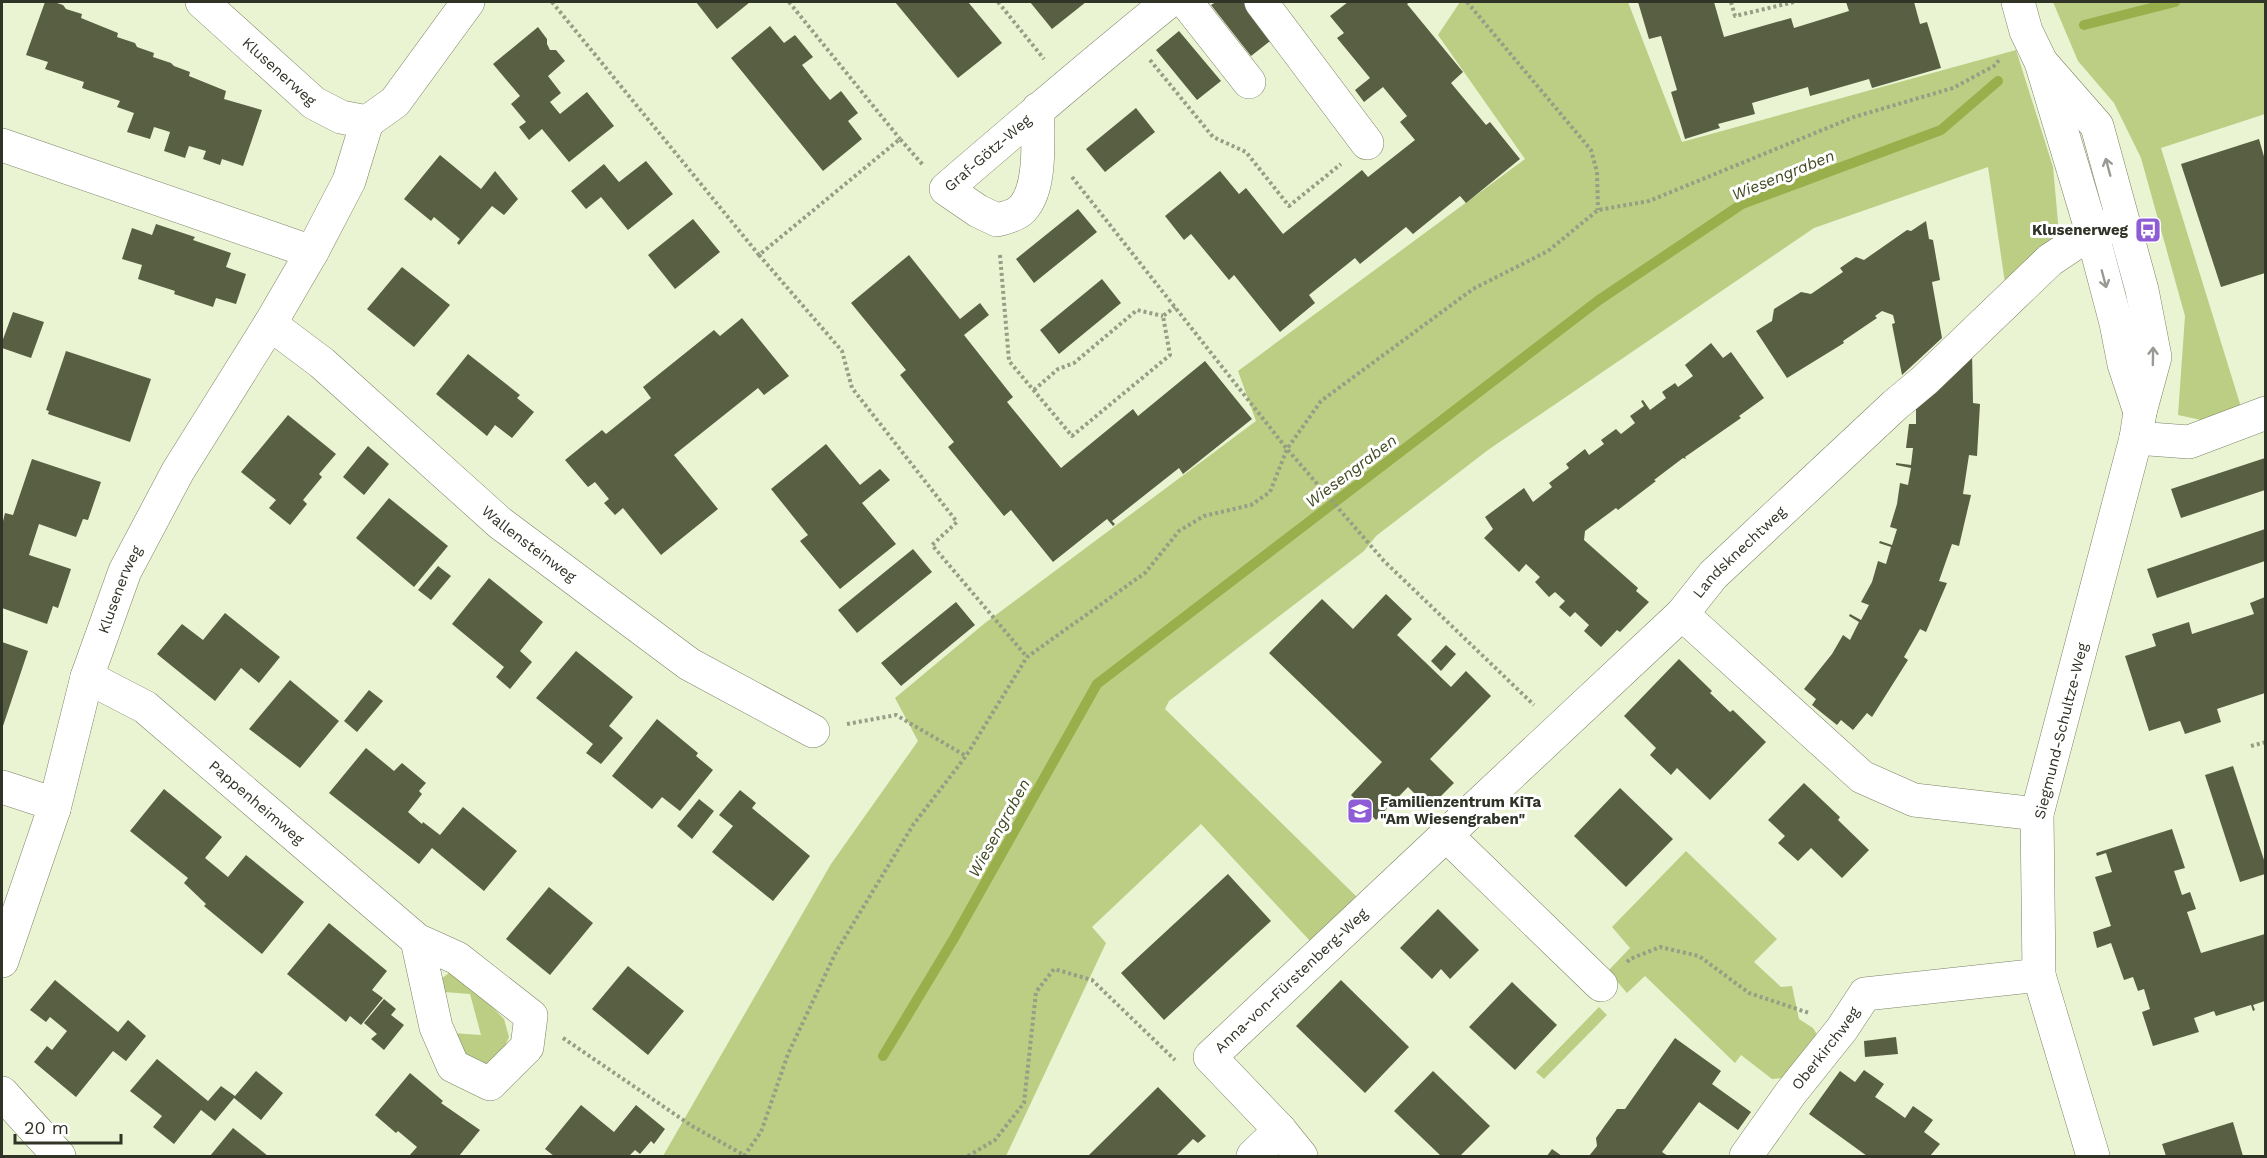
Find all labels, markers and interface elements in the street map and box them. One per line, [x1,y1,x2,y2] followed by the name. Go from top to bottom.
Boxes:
[239,34,320,110] street label: Klusenerweg
[941,111,1035,195] street label: Graf-Götz-Weg
[1729,146,1837,204] water label: Wiesengraben
[2101,157,2113,176] one-way arrow
[2133,215,2163,245] bus stop icon: Klusenerweg
[2032,221,2129,239] place label: Klusenerweg
[2099,269,2111,288] one-way arrow
[2147,346,2159,366] one-way arrow
[1302,431,1400,511] water label: Wiesengraben
[478,502,580,586] street label: Wallensteinweg
[1689,503,1790,602] street label: Landsknechtweg
[94,543,146,636] street label: Klusenerweg
[2030,641,2092,821] street label: Siegmund-Schultze-Weg
[205,757,308,848] street label: Pappenheimweg
[964,776,1034,880] water label: Wiesengraben
[1380,793,1541,828] place label: Familienzentrum KiTa "Am Wiesengraben"
[1345,796,1375,826] school or university icon: Familienzentrum KiTa "Am Wiesengraben"
[1211,905,1371,1057] street label: Anna-von-Fürstenberg-Weg
[1788,1003,1863,1094] street label: Oberkirchweg
[15,1107,122,1145] scale bar
[24,1117,69,1138] text: 20 m

